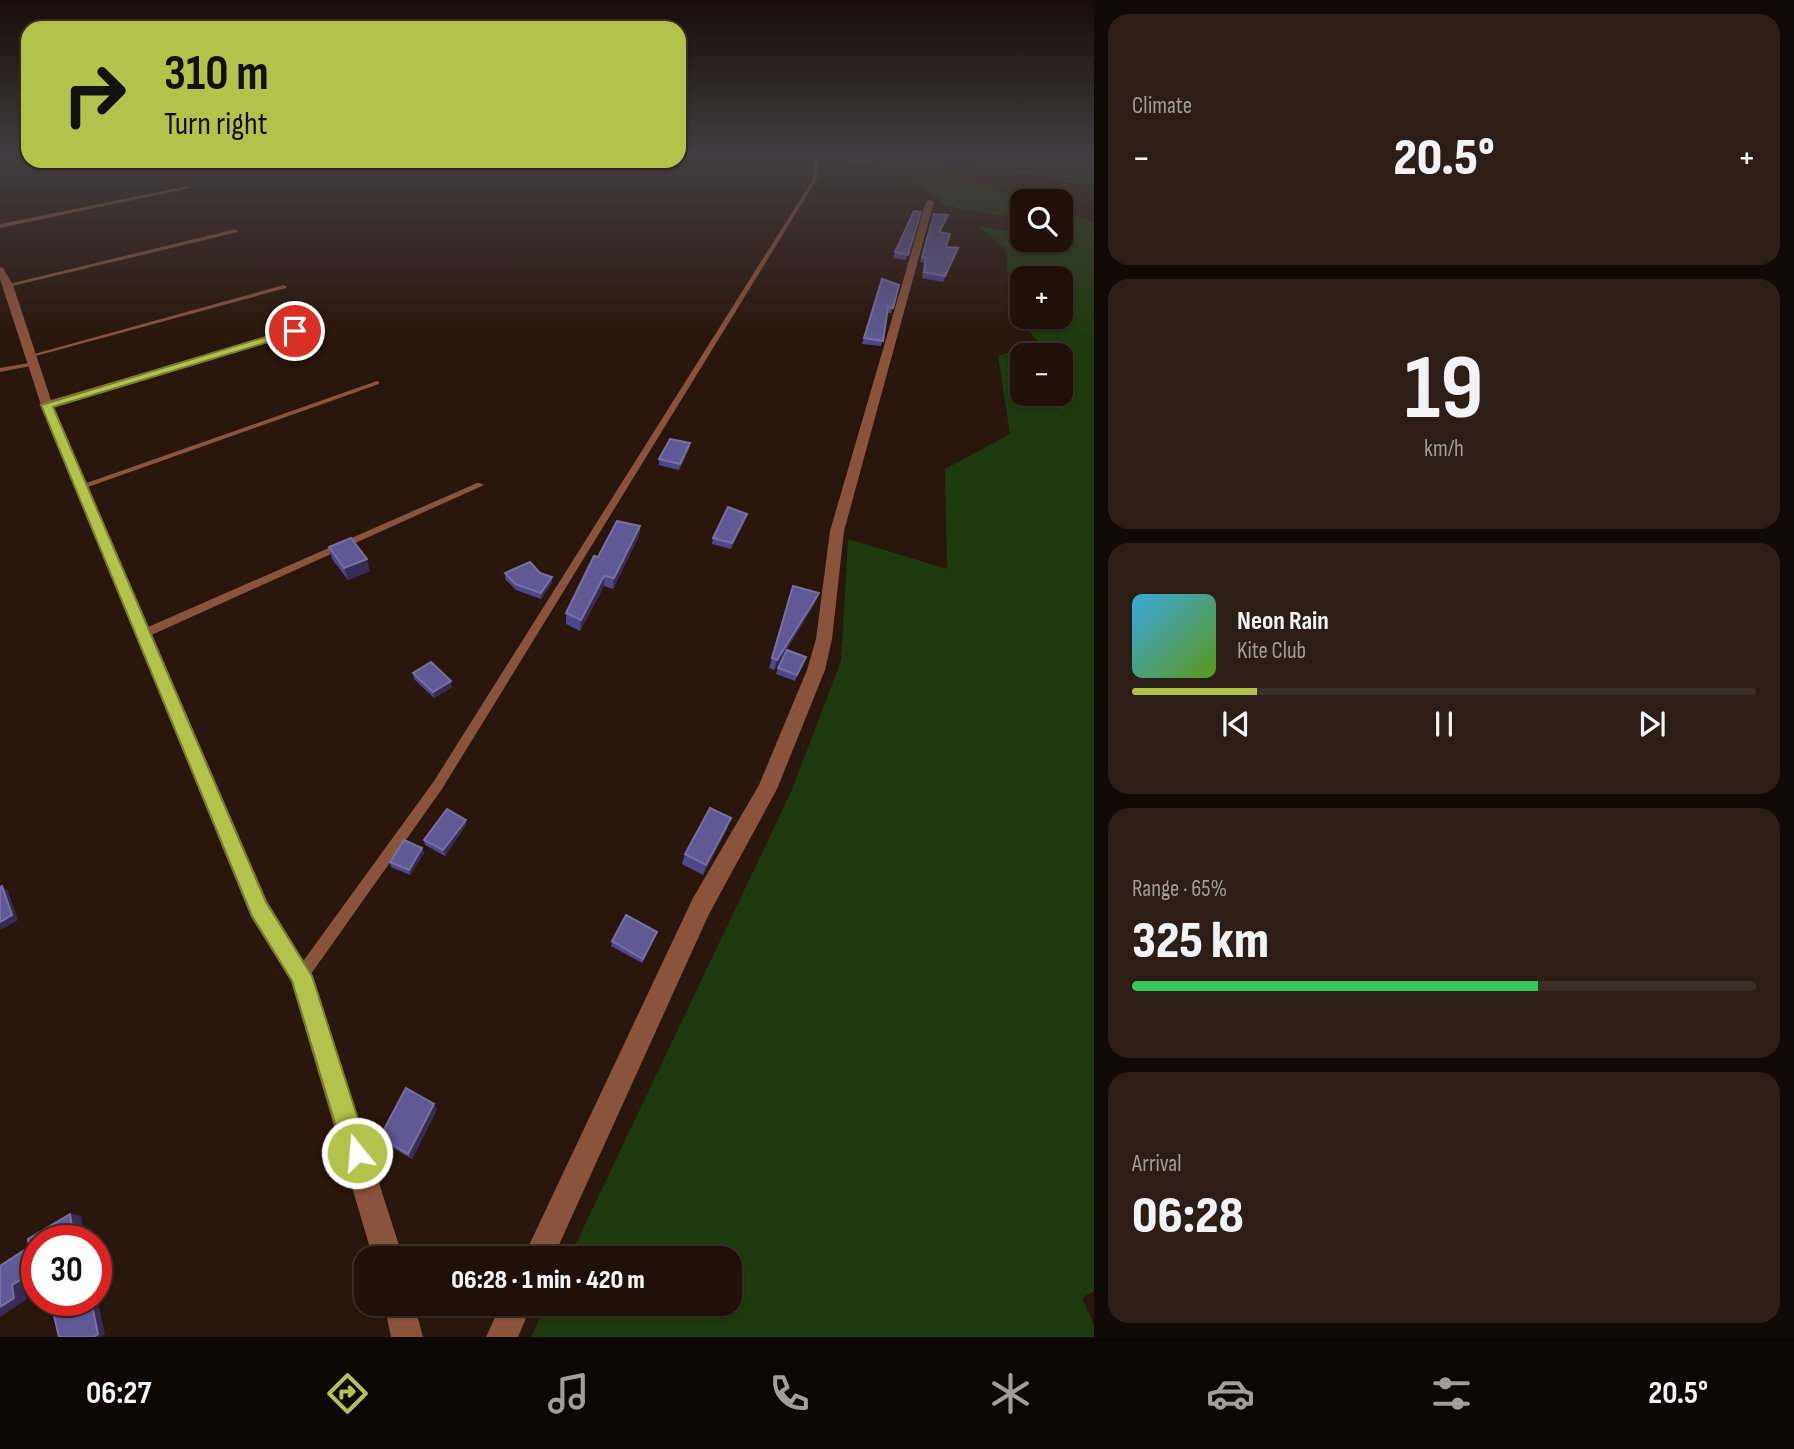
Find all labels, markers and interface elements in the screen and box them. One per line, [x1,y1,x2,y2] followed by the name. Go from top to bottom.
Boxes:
[164,45,269,104] text: 310 m
[49,49,140,140] icon: right
[1132,92,1192,120] text: Climate
[164,105,268,144] text: Turn right
[1393,127,1495,190] text: 20.5°
[1132,136,1151,181] text: −
[1737,136,1756,181] text: +
[1010,189,1073,406] map controls
[1010,189,1073,252] button: search
[1010,266,1073,329] button: +
[265,301,325,361] pin
[276,312,314,350] icon: arrive
[1405,335,1483,444] text: 19
[1010,343,1073,406] button: −
[1424,435,1464,463] text: km/h
[1237,606,1329,637] text: Neon Rain
[1237,637,1306,665] text: Kite Club
[1217,705,1255,743] icon: previous
[1425,705,1463,743] icon: pause
[1633,705,1671,743] icon: next
[1132,875,1227,903] text: Range · 65%
[1132,910,1269,973] text: 325 km
[320,1116,394,1190] position arrow
[1132,1150,1181,1178] text: Arrival
[1132,1185,1244,1248] text: 06:28
[21,1225,112,1316] speed limit sign: 30
[451,1265,645,1296] text: 06:28 · 1 min · 420 m
[323,1369,372,1418] icon: directions
[544,1369,593,1418] icon: music
[765,1369,814,1418] icon: phone
[986,1369,1035,1418] icon: climate
[1206,1369,1255,1418] icon: car
[1427,1369,1476,1418] icon: filters
[86,1374,151,1413] text: 06:27
[1648,1374,1708,1413] text: 20.5°

